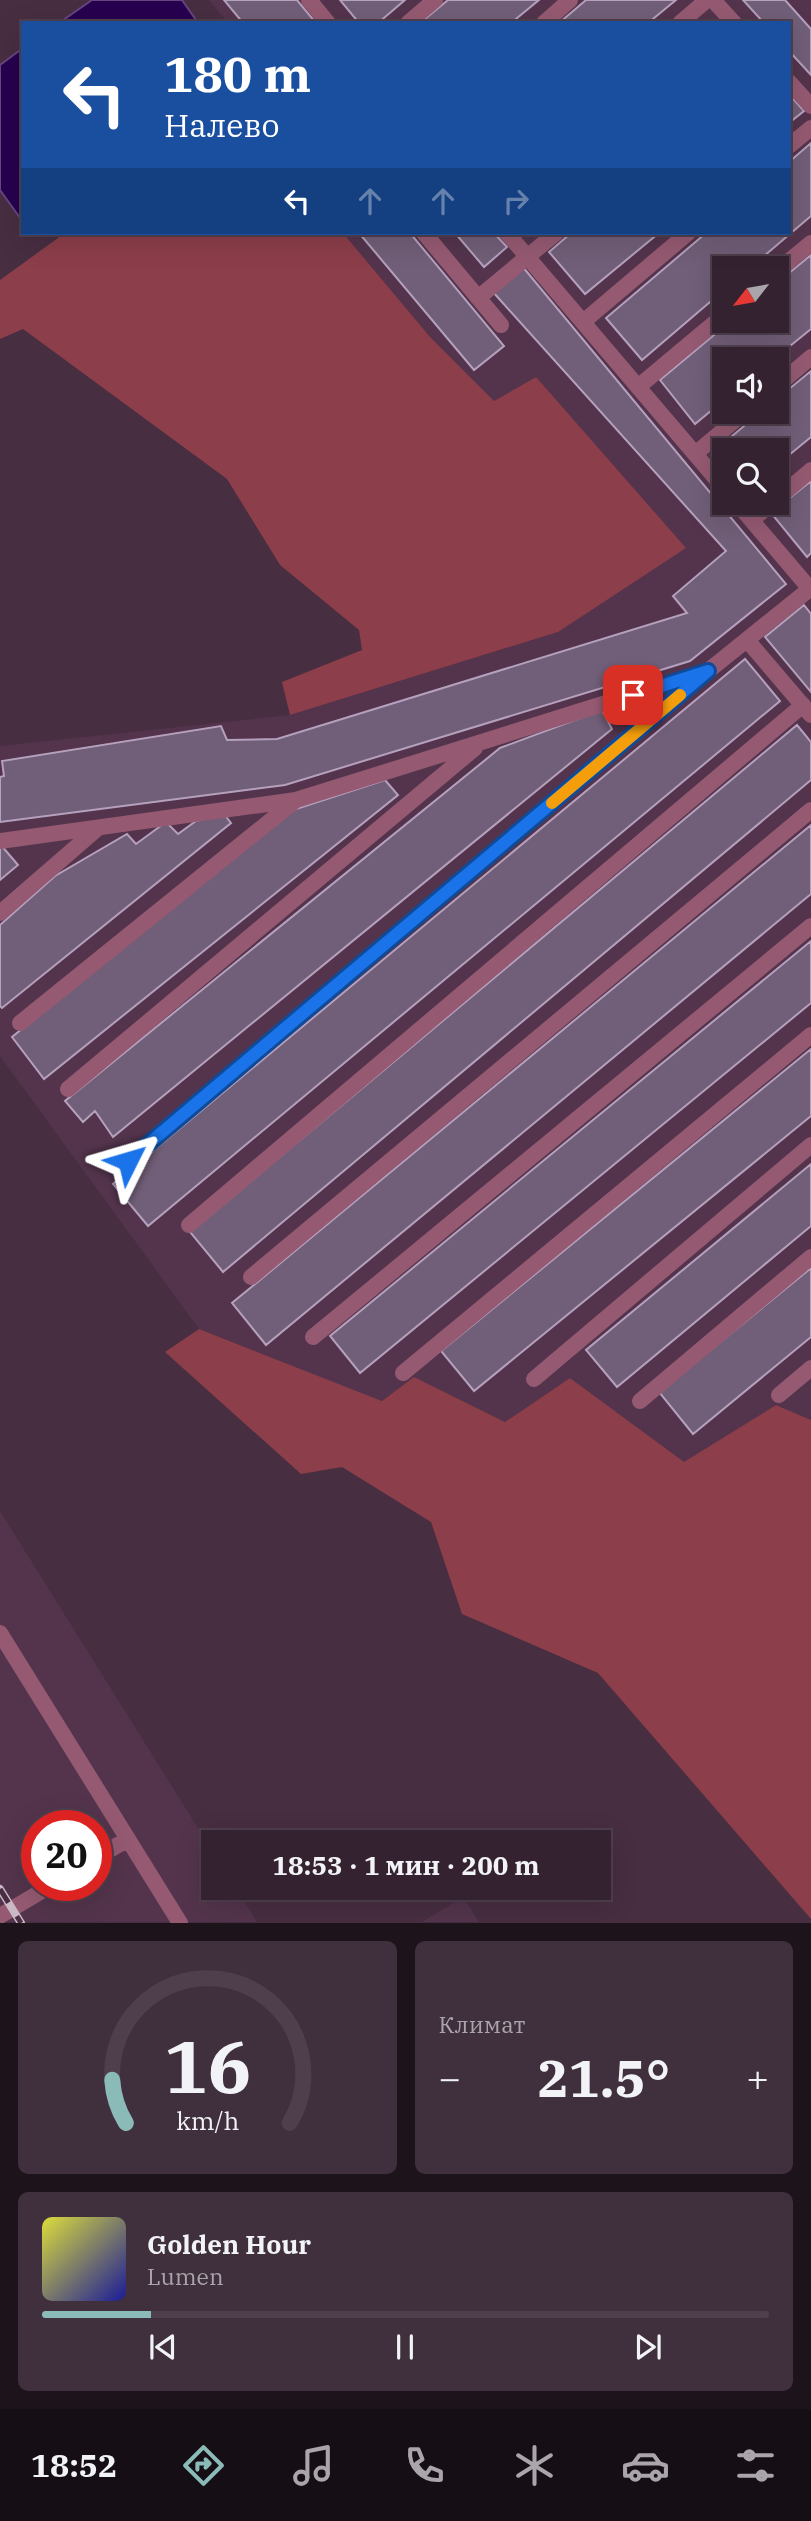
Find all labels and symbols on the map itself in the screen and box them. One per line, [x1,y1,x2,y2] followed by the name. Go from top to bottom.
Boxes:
[712,256,789,332] north arrow
[603,665,663,725] pin
[91,1124,165,1198] position arrow
[21,1810,112,1901] speed limit sign: 20

